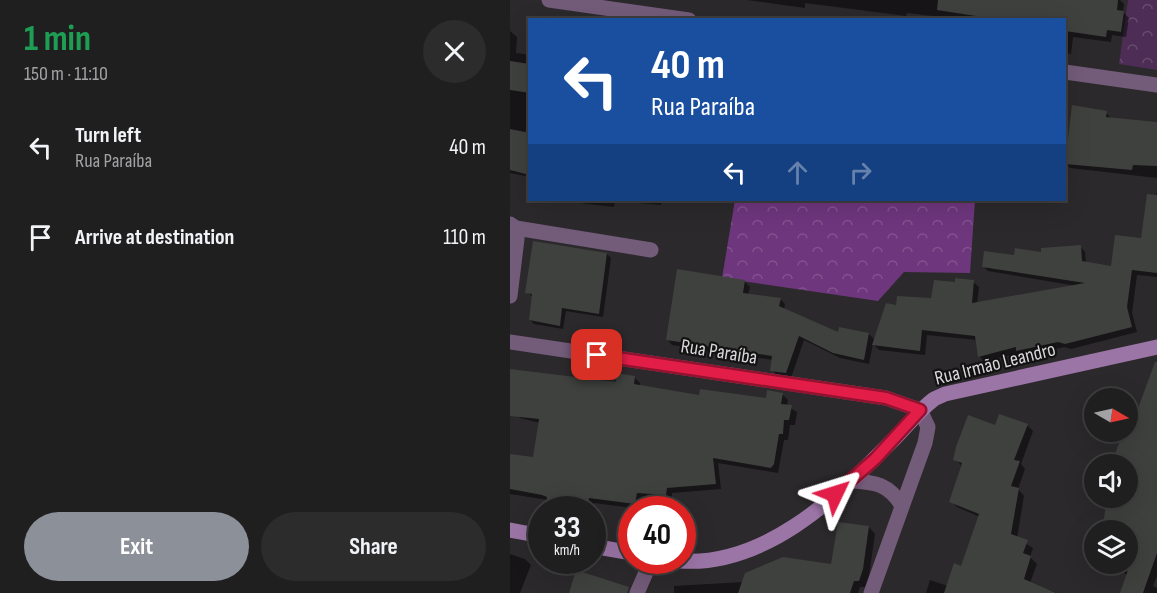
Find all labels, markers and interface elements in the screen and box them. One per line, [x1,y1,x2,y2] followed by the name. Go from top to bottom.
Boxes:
[24,18,91,61] text: 1 min
[423,20,486,83] button: close
[651,40,725,91] text: 40 m
[552,42,630,120] icon: left
[24,62,108,86] text: 150 m · 11:10
[651,91,755,123] text: Rua Paraíba
[75,122,141,149] text: Turn left
[24,131,57,164] icon: left
[449,134,486,161] text: 40 m
[75,149,152,173] text: Rua Paraíba
[718,156,751,189] icon: left
[781,156,814,189] icon: ahead
[844,156,877,189] icon: right
[24,221,57,254] icon: arrive
[75,224,234,251] text: Arrive at destination
[443,224,486,251] text: 110 m
[571,329,622,380] pin
[679,334,759,370] street label: Rua Paraíba
[932,337,1058,391] street label: Rua Irmão Leandro
[580,338,613,371] icon: arrive
[1084,388,1138,442] north arrow
[1084,388,1138,574] map controls
[1084,454,1138,508] button: sound
[803,462,867,526] position arrow
[618,496,696,574] speed limit sign: 40
[554,510,580,546] text: 33
[24,512,249,581] button: Exit
[261,512,486,581] button: Share
[1084,520,1138,574] button: layers
[554,541,580,560] text: km/h

